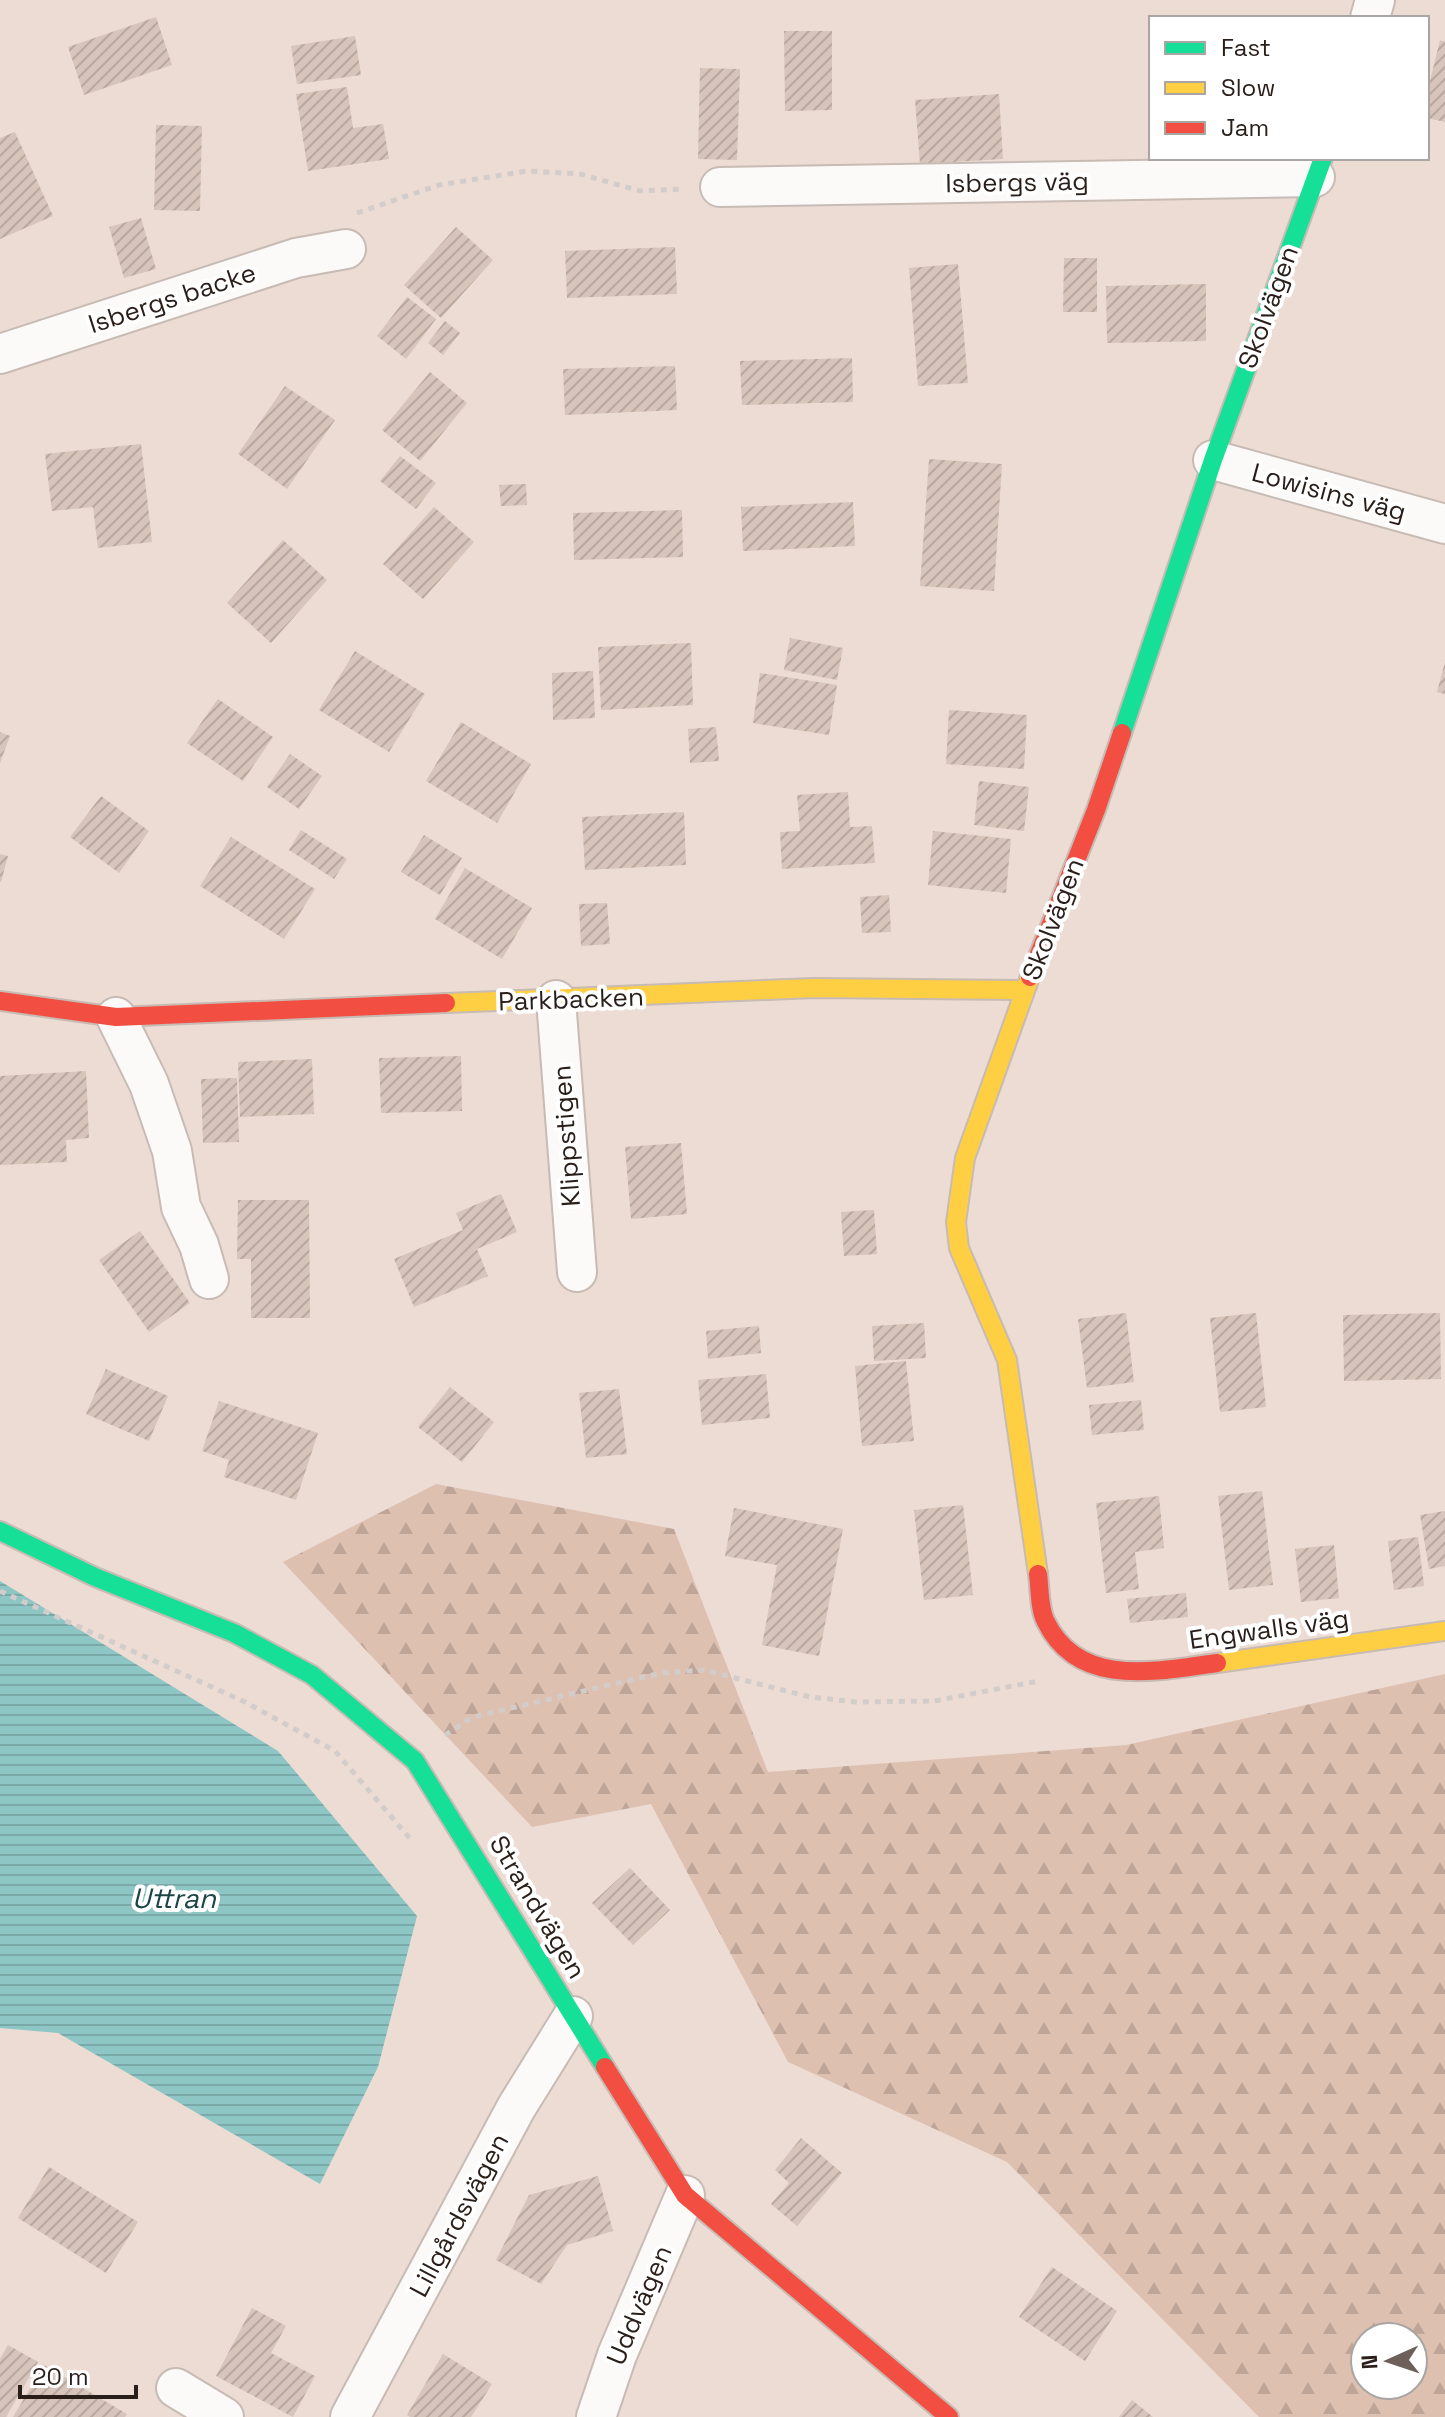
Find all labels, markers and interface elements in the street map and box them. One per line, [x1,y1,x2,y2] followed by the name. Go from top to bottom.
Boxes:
[1149,16,1429,160] legend
[1221,32,1271,63] text: Fast
[1221,72,1275,103] text: Slow
[1221,112,1269,143] text: Jam
[945,164,1089,200] street label: Isbergs väg
[1230,241,1306,373] street label: Skolvägen
[84,255,260,341] street label: Isbergs backe
[1248,455,1410,529] street label: Lowisins väg
[1014,853,1092,985] street label: Skolvägen
[498,979,644,1019] street label: Parkbacken
[544,1064,588,1208] street label: Klippstigen
[1187,1601,1351,1657] street label: Engwalls väg
[482,1829,594,1985] street label: Strandvägen
[132,1880,217,1916] water label: Uttran
[402,2127,516,2303] street label: Lillgårdsvägen
[599,2240,679,2370] street label: Uddvägen
[1349,2321,1429,2401] north arrow
[20,2349,136,2399] scale bar
[1355,2354,1383,2370] text: N
[32,2361,89,2392] text: 20 m

